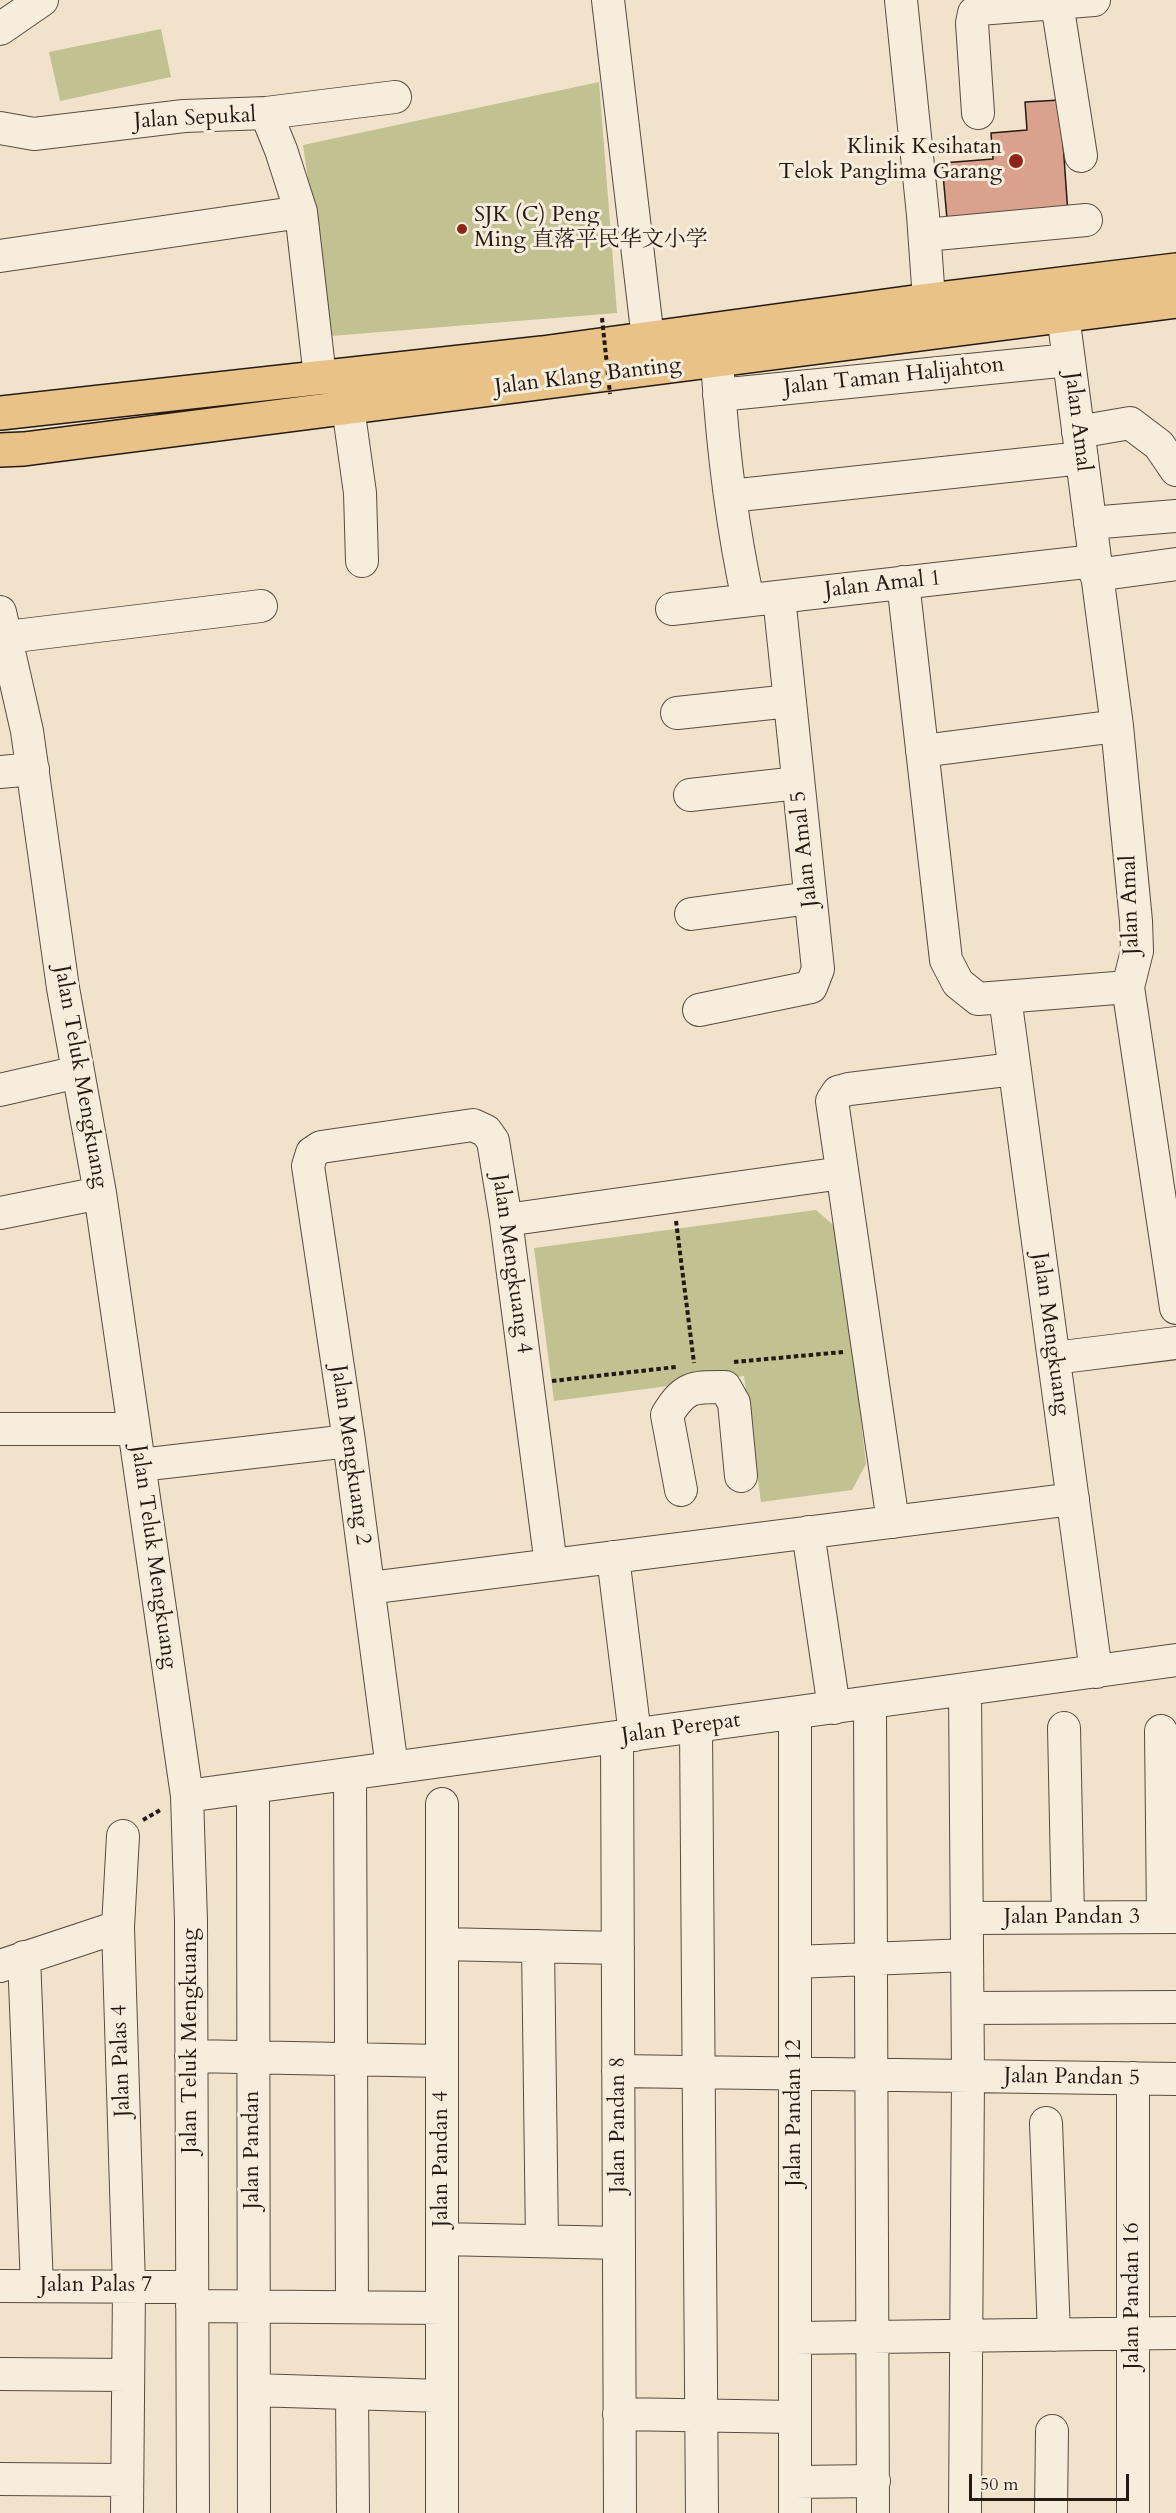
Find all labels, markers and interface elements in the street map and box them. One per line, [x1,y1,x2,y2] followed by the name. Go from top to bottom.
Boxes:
[133,103,257,135] street label: Jalan Sepukal
[778,135,1002,186] place label: Klinik Kesihatan Telok Panglima Garang
[1007,152,1025,170] marker: Klinik Kesihatan Telok Panglima Garang
[474,203,708,254] place label: SJK (C) Peng Ming 直落平民华文小学
[455,222,469,236] marker: SJK (C) Peng Ming 直落平民华文小学
[493,352,683,402] street label: Jalan Klang Banting
[783,352,1005,402] street label: Jalan Taman Halijahton
[1058,371,1096,473] street label: Jalan Amal
[823,566,943,604] street label: Jalan Amal 1
[786,789,824,909] street label: Jalan Amal 5
[1116,855,1146,955] street label: Jalan Amal
[47,964,113,1190] street label: Jalan Teluk Mengkuang
[485,1172,537,1356] street label: Jalan Mengkuang 4
[1026,1251,1074,1417] street label: Jalan Mengkuang
[324,1363,376,1547] street label: Jalan Mengkuang 2
[124,1443,182,1671] street label: Jalan Teluk Mengkuang
[620,1708,742,1750] street label: Jalan Perepat
[1004,1905,1140,1931] street label: Jalan Pandan 3
[178,1928,204,2154] street label: Jalan Teluk Mengkuang
[107,2004,137,2118] street label: Jalan Palas 4
[782,2039,808,2187] street label: Jalan Pandan 12
[606,2057,632,2193] street label: Jalan Pandan 8
[1004,2064,1140,2092] street label: Jalan Pandan 5
[240,2090,266,2210] street label: Jalan Pandan
[429,2091,455,2227] street label: Jalan Pandan 4
[1120,2222,1146,2370] street label: Jalan Pandan 16
[40,2273,152,2299] street label: Jalan Palas 7
[972,2462,1132,2500] scale bar
[980,2472,1019,2497] text: 50 m

